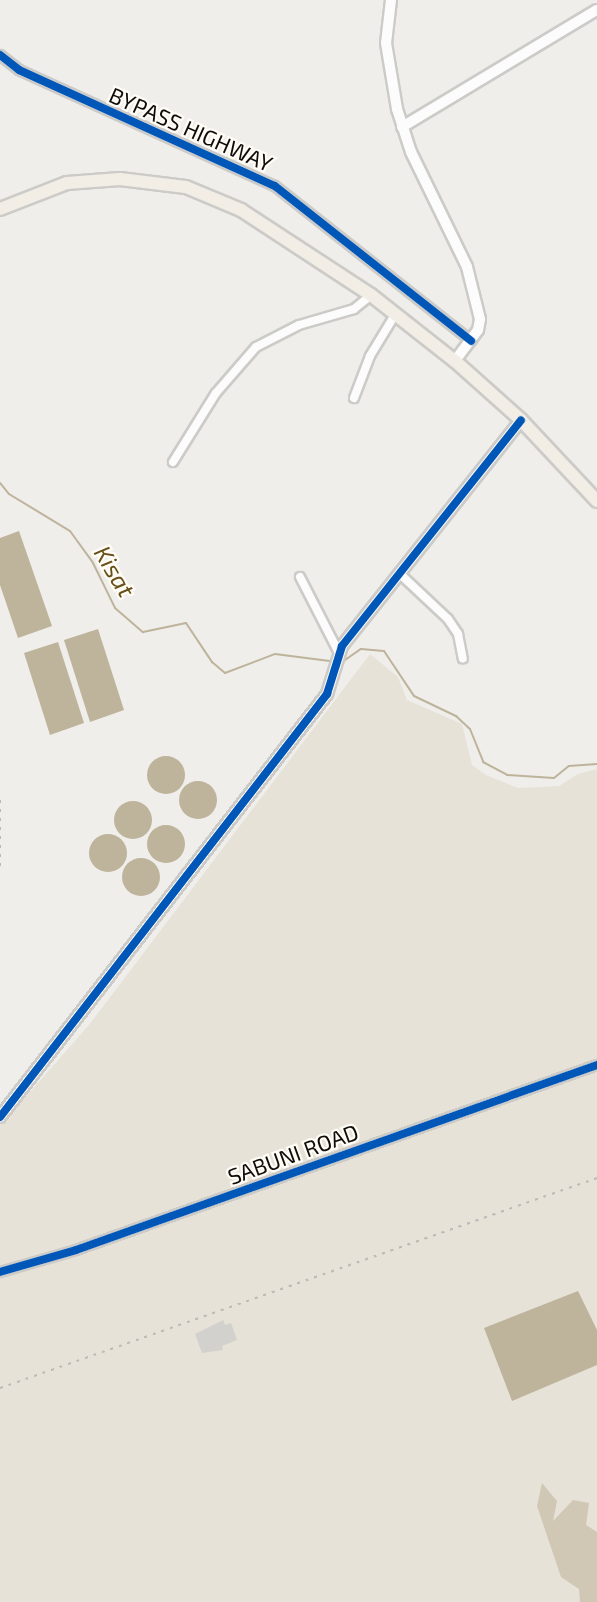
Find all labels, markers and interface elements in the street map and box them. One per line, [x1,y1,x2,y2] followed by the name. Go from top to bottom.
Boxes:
[105,81,277,177] street label: BYPASS HIGHWAY
[88,540,142,602] water label: Kisat
[224,1118,362,1190] street label: SABUNI ROAD

